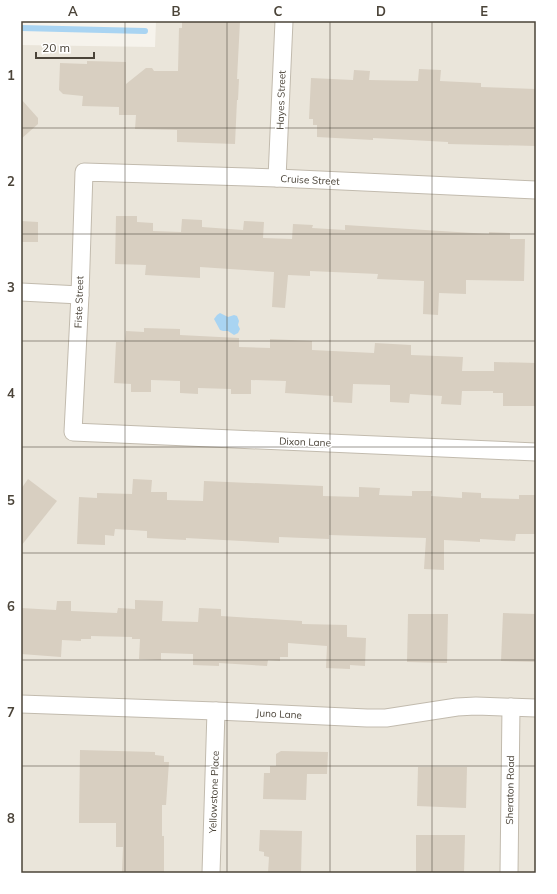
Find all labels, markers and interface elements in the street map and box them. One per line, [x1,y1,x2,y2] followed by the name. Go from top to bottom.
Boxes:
[68,3,78,19] text: A
[172,3,181,19] text: B
[274,3,283,19] text: C
[376,3,386,19] text: D
[480,3,488,19] text: E
[36,34,94,60] scale bar
[42,40,70,55] text: 20 m
[7,67,15,83] text: 1
[273,70,289,130] street label: Hayes Street
[280,172,340,188] street label: Cruise Street
[7,173,15,189] text: 2
[72,275,86,328] street label: Fiste Street
[7,279,15,295] text: 3
[7,385,15,401] text: 4
[279,435,331,449] street label: Dixon Lane
[7,492,15,508] text: 5
[7,598,15,614] text: 6
[7,704,15,720] text: 7
[256,706,302,722] street label: Juno Lane
[206,750,222,835] street label: Yellowstone Place
[503,755,517,825] street label: Sheraton Road
[7,810,15,826] text: 8

